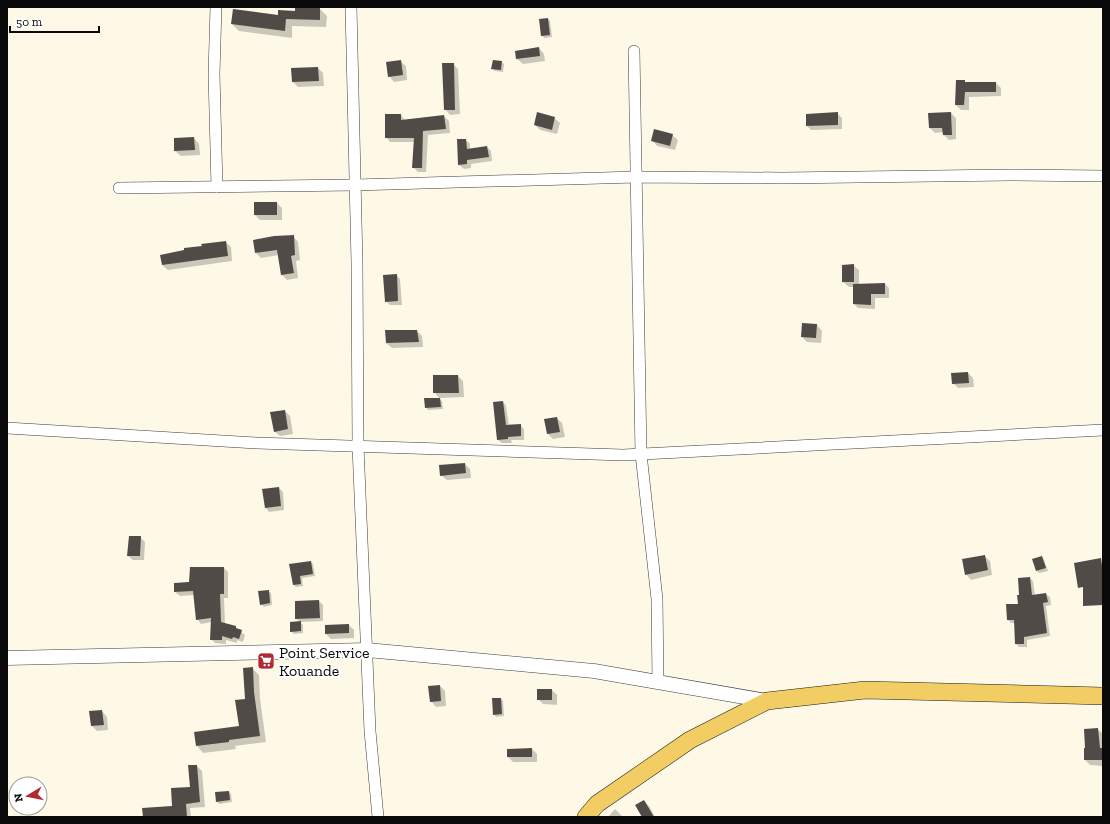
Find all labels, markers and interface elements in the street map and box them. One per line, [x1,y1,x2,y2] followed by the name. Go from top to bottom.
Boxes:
[10,8,99,34] scale bar
[16,15,43,29] text: 50 m
[279,643,370,680] place label: Point Service Kouande
[256,651,276,671] supermarket icon: Point Service Kouande
[8,776,48,816] north arrow
[11,792,26,803] text: N

